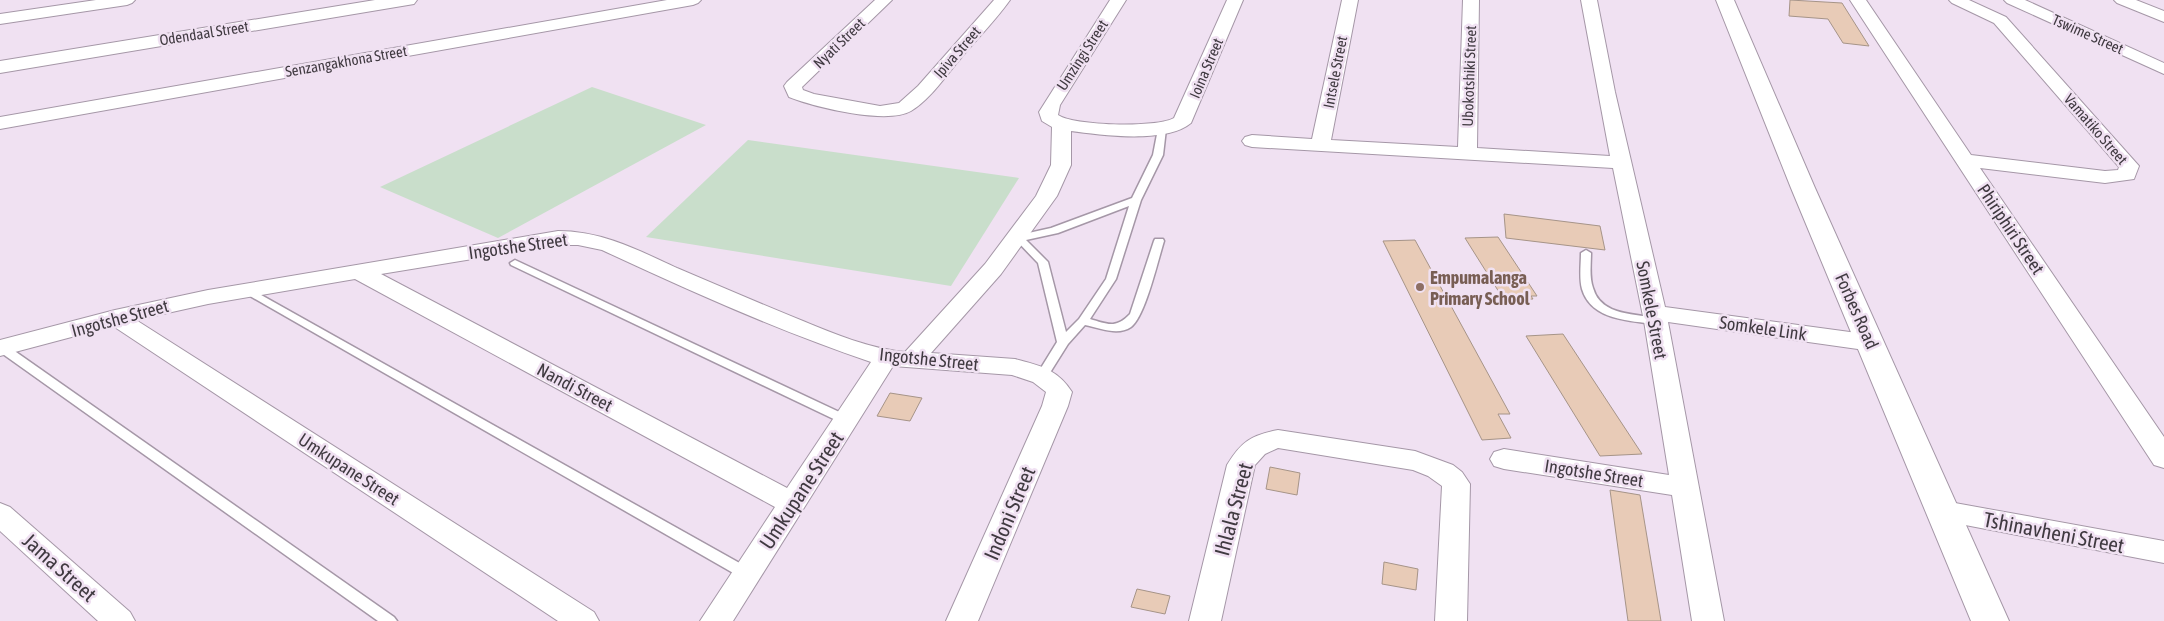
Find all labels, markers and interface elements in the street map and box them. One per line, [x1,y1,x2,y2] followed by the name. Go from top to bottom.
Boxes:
[2050,11,2126,57] street label: Tswime Street
[810,14,868,72] street label: Nyati Street
[1053,17,1111,93] street label: Umzingi Street
[158,18,250,48] street label: Odendaal Street
[930,23,984,81] street label: Ipiva Street
[1459,25,1479,127] street label: Ubokotshiki Street
[1320,34,1350,110] street label: Intsele Street
[1186,35,1226,101] street label: Ioina Street
[284,42,408,80] street label: Senzangakhona Street
[2061,90,2131,168] street label: Vamatiko Street
[1973,180,2049,278] street label: Phiriphiri Street
[467,229,569,263] street label: Ingotshe Street
[1632,259,1672,361] street label: Somkele Street
[1430,267,1530,309] place label: Empumalanga Primary School
[1831,270,1883,352] street label: Forbes Road
[1414,281,1426,293] marker: Empumalanga Primary School
[69,295,171,341] street label: Ingotshe Street
[1718,311,1808,345] street label: Somkele Link
[878,343,980,375] street label: Ingotshe Street
[534,358,616,416] street label: Nandi Street
[754,427,848,553] street label: Umkupane Street
[295,429,403,509] street label: Umkupane Street
[1543,455,1645,491] street label: Ingotshe Street
[1209,460,1257,558] street label: Ihlala Street
[979,463,1039,563] street label: Indoni Street
[1982,507,2126,557] street label: Tshinavheni Street
[18,528,102,606] street label: Jama Street

